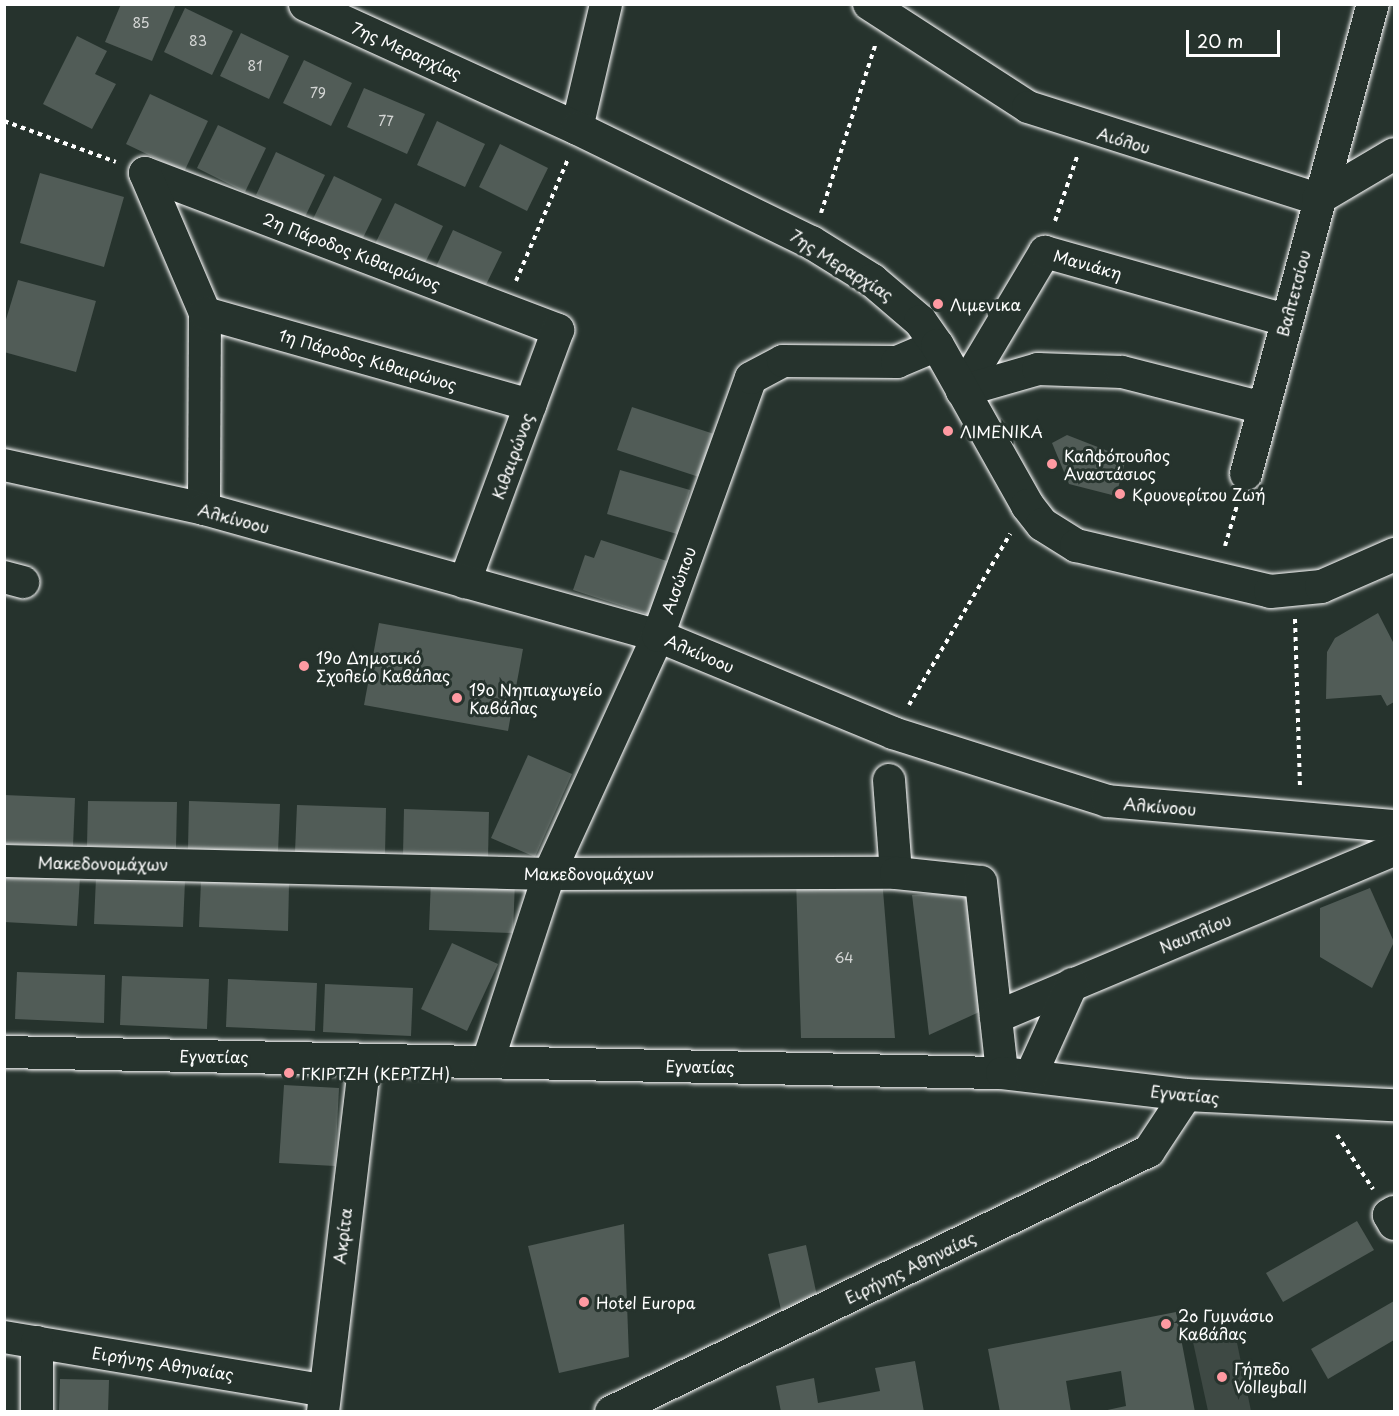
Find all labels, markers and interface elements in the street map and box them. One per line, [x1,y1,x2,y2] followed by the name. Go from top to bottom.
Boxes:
[132,15,150,31] house number: 85
[349,17,465,83] street label: 7ης Μεραρχίας
[1189,18,1284,56] scale bar
[1197,27,1243,54] text: 20 m
[189,33,207,49] house number: 83
[248,58,262,74] house number: 81
[310,85,326,101] house number: 79
[378,113,394,129] house number: 77
[1095,123,1153,157] street label: Αιόλου
[260,208,444,294] street label: 2η Πάροδος Κιθαιρώνος
[786,225,898,305] street label: 7ης Μεραρχίας
[1052,245,1124,283] street label: Μανιάκη
[1272,248,1314,338] street label: Βαλτετσίου
[950,294,1021,314] place label: Λιμενικα
[931,297,945,311] marker: Λιμενικα
[276,324,460,394] street label: 1η Πάροδος Κιθαιρώνος
[488,410,536,502] street label: Κιθαιρώνος
[960,421,1043,441] place label: ΛΙΜΕΝΙΚΑ
[941,424,955,438] marker: ΛΙΜΕΝΙΚΑ
[1064,445,1170,483] place label: Καλφόπουλος Αναστάσιος
[1045,457,1059,471] marker: Καλφόπουλος Αναστάσιος
[1132,484,1267,504] place label: Κρυονερίτου Ζωή
[1113,487,1127,501] marker: Κρυονερίτου Ζωή
[196,499,272,537] street label: Αλκίνοου
[657,544,699,616] street label: Αισώπου
[663,630,737,676] street label: Αλκίνοου
[316,647,450,685] place label: 19ο Δημοτικό Σχολείο Καβάλας
[297,659,311,673] marker: 19ο Δημοτικό Σχολείο Καβάλας
[469,679,603,717] place label: 19ο Νηπιαγωγείο Καβάλας
[450,691,464,705] marker: 19ο Νηπιαγωγείο Καβάλας
[1123,793,1197,819] street label: Αλκίνοου
[38,852,168,874] street label: Μακεδονομάχων
[524,863,654,883] street label: Μακεδονομάχων
[1156,909,1234,957] street label: Ναυπλίου
[834,950,854,966] house number: 64
[179,1046,249,1066] street label: Εγνατίας
[665,1056,735,1076] street label: Εγνατίας
[301,1063,451,1083] place label: ΓΚΙΡΤΖΗ (ΚΕΡΤΖΗ)
[282,1066,296,1080] marker: ΓΚΙΡΤΖΗ (ΚΕΡΤΖΗ)
[1150,1081,1220,1107] street label: Εγνατίας
[329,1207,355,1265] street label: Ακρίτα
[841,1227,979,1307] street label: Ειρήνης Αθηναίας
[596,1292,696,1312] place label: Hotel Europa
[577,1295,591,1309] marker: Hotel Europa
[1178,1305,1274,1343] place label: 2ο Γυμνάσιο Καβάλας
[1159,1317,1173,1331] marker: 2ο Γυμνάσιο Καβάλας
[90,1342,236,1384] street label: Ειρήνης Αθηναίας
[1234,1358,1307,1396] place label: Γήπεδο Volleyball
[1215,1370,1229,1384] marker: Γήπεδο Volleyball

